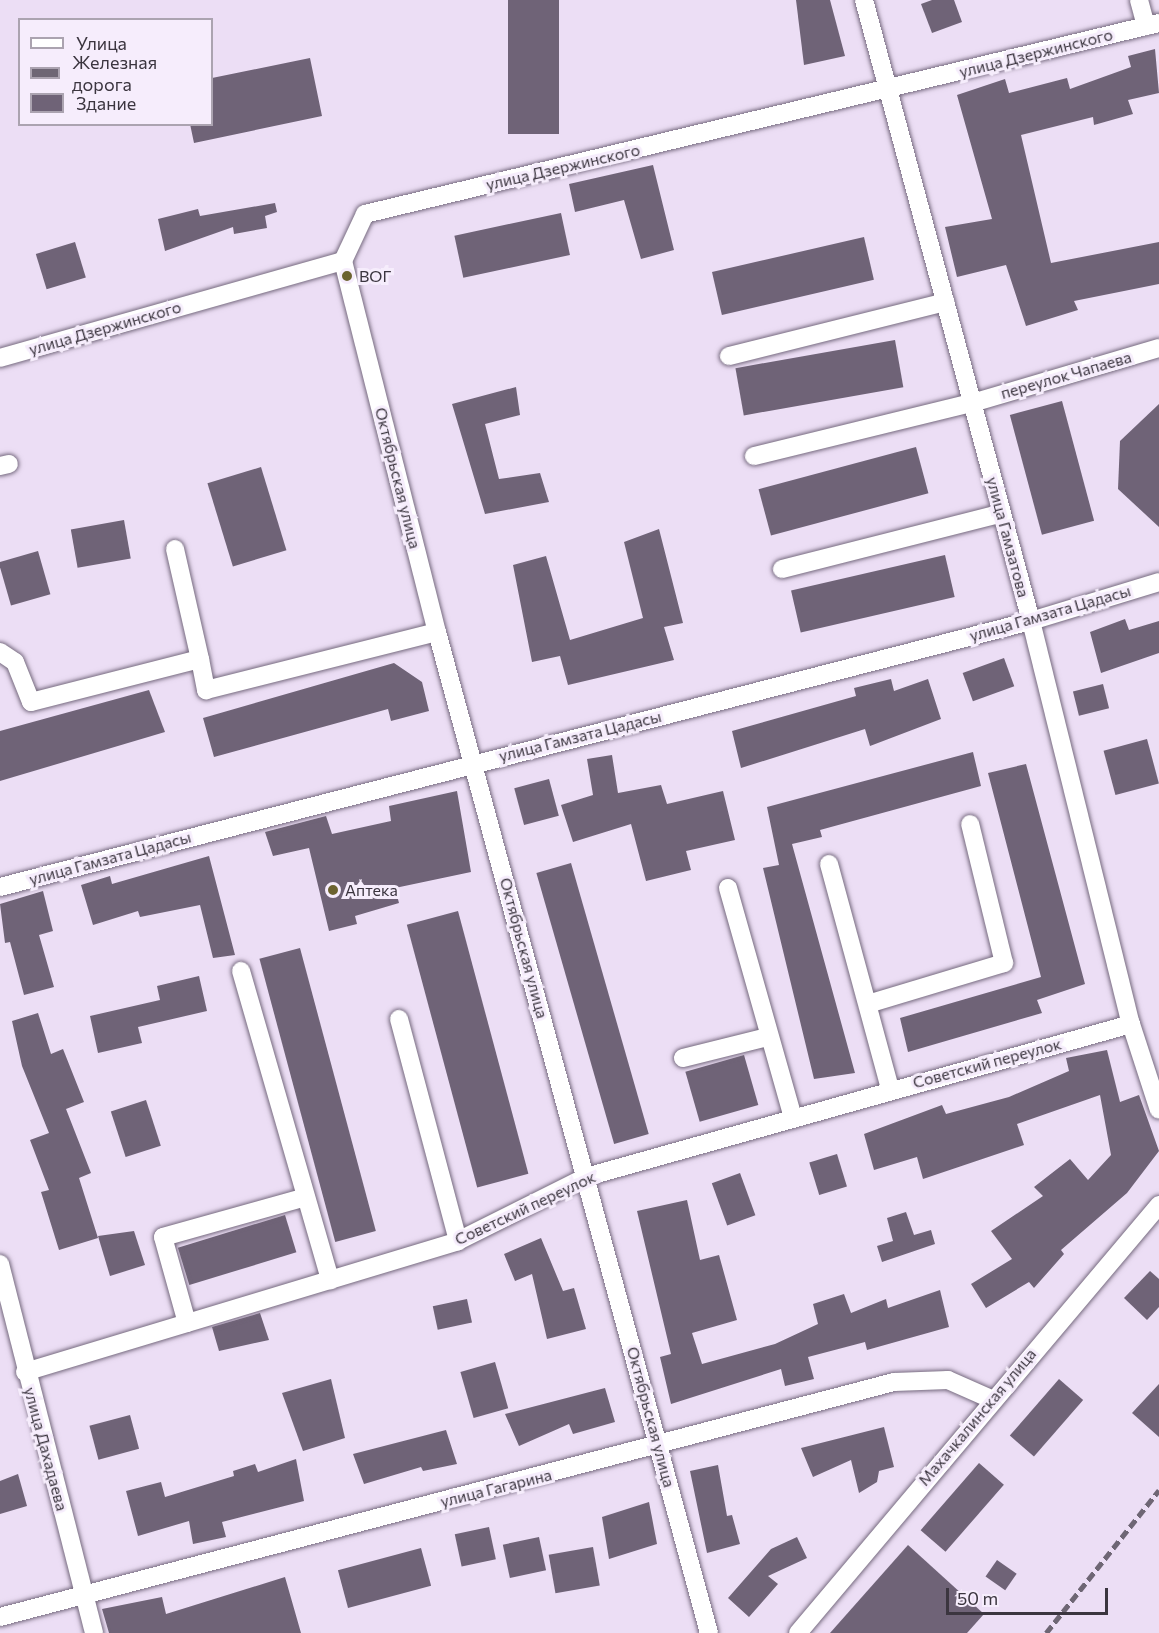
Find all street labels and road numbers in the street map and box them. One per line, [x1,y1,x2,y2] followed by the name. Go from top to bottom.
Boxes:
[957,25,1115,81] street label: улица Дзержинского
[484,140,642,194] street label: улица Дзержинского
[27,297,183,359] street label: улица Дзержинского
[998,347,1134,403] street label: переулок Чапаева
[371,405,425,551] street label: Октябрьская улица
[983,475,1033,599] street label: улица Гамзатова
[967,581,1133,645] street label: улица Гамзата Цадасы
[497,707,663,765] street label: улица Гамзата Цадасы
[27,827,193,889] street label: улица Гамзата Цадасы
[496,876,552,1020] street label: Октябрьская улица
[911,1034,1063,1092] street label: Советский переулок
[452,1167,598,1249] street label: Советский переулок
[623,1345,679,1489] street label: Октябрьская улица
[914,1345,1040,1489] street label: Махачкалинская улица
[20,1385,72,1513] street label: улица Дахадаева
[438,1465,554,1511] street label: улица Гагарина

